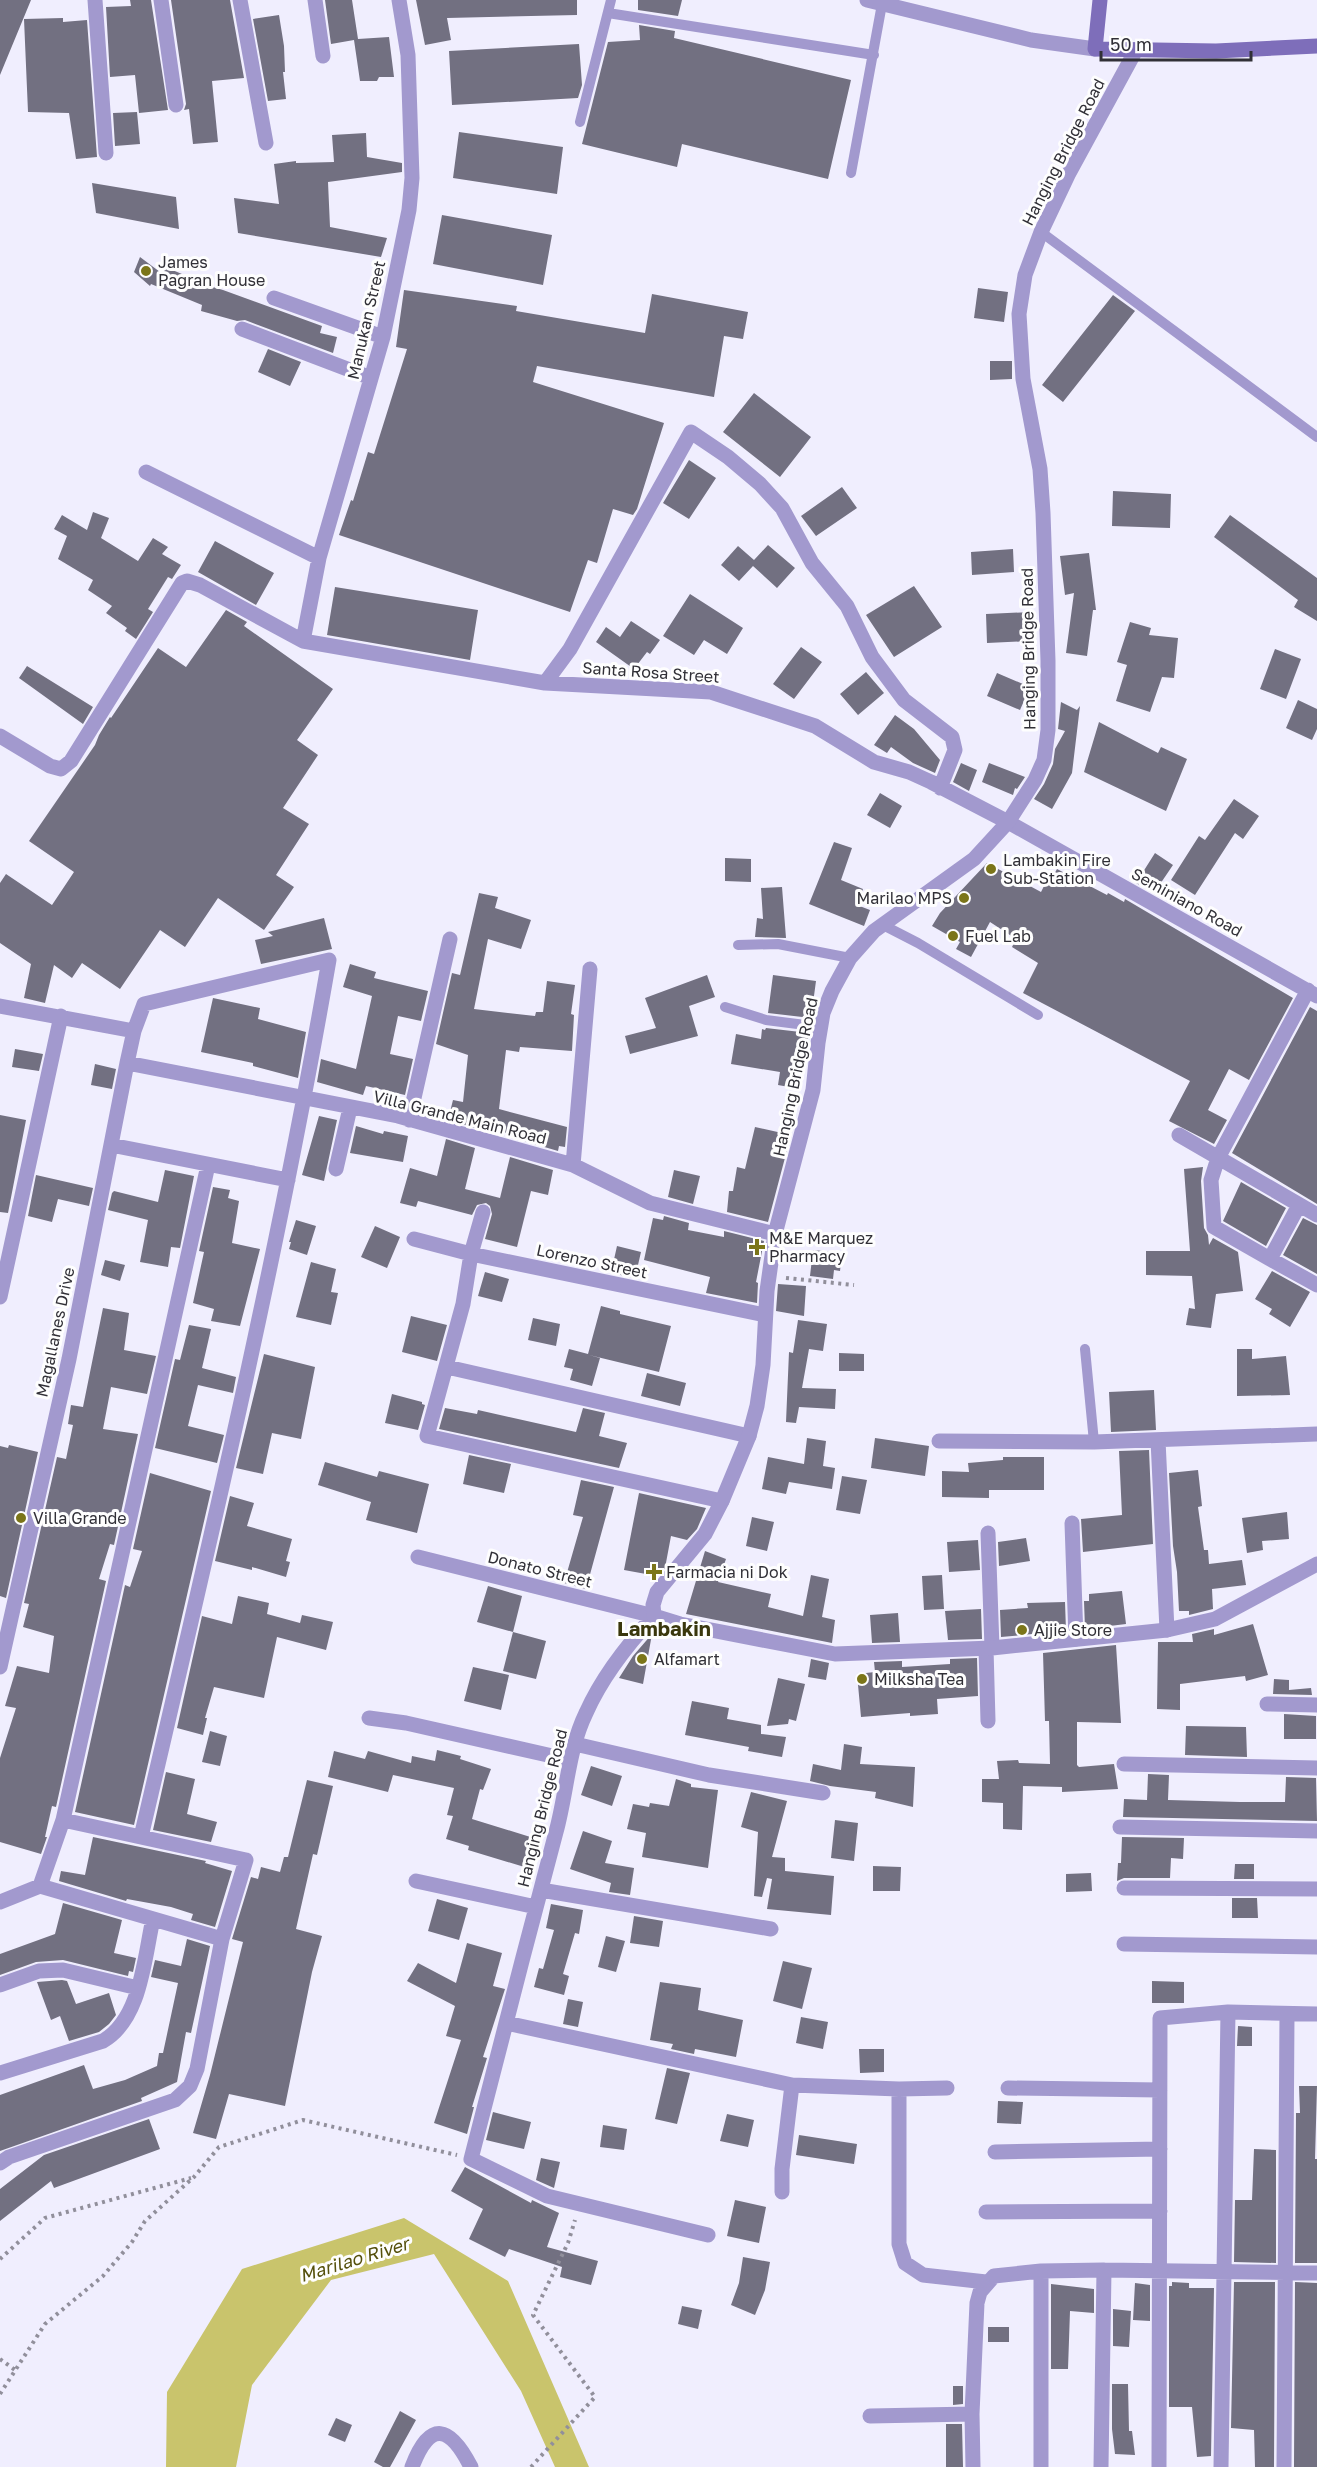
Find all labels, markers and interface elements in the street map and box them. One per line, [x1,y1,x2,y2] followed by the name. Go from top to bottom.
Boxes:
[1101,24,1251,62] scale bar
[1110,33,1152,55] text: 50 m
[1017,75,1109,229] street label: Hanging Bridge Road
[158,252,265,290] place label: James Pagran House
[343,259,389,381] street label: Manukan Street
[139,264,153,278] marker: James Pagran House
[1017,568,1039,730] street label: Hanging Bridge Road
[582,657,720,687] street label: Santa Rosa Street
[1003,850,1111,888] place label: Lambakin Fire Sub-Station
[984,862,998,876] marker: Lambakin Fire Sub-Station
[1128,863,1246,941] street label: Seminiano Road
[856,888,952,908] place label: Marilao MPS
[957,891,971,905] marker: Marilao MPS
[965,926,1031,946] place label: Fuel Lab
[946,929,960,943] marker: Fuel Lab
[768,996,822,1158] street label: Hanging Bridge Road
[371,1086,549,1148] street label: Villa Grande Main Road
[769,1228,873,1266] place label: M&E Marquez Pharmacy
[535,1239,649,1283] street label: Lorenzo Street
[750,1240,764,1254] marker: M&E Marquez Pharmacy
[31,1265,79,1399] street label: Magallanes Drive
[33,1508,127,1528] place label: Villa Grande
[14,1511,28,1525] marker: Villa Grande
[486,1546,594,1592] street label: Donato Street
[666,1562,788,1582] place label: Farmacia ni Dok
[647,1565,661,1579] marker: Farmacia ni Dok
[617,1616,711,1640] district label: Lambakin
[1034,1620,1112,1640] place label: Ajjie Store
[1015,1623,1029,1637] marker: Ajjie Store
[654,1649,720,1669] place label: Alfamart
[635,1652,649,1666] marker: Alfamart
[874,1669,964,1689] place label: Milksha Tea
[855,1672,869,1686] marker: Milksha Tea
[513,1727,571,1889] street label: Hanging Bridge Road
[297,2231,414,2286] water label: Marilao River

